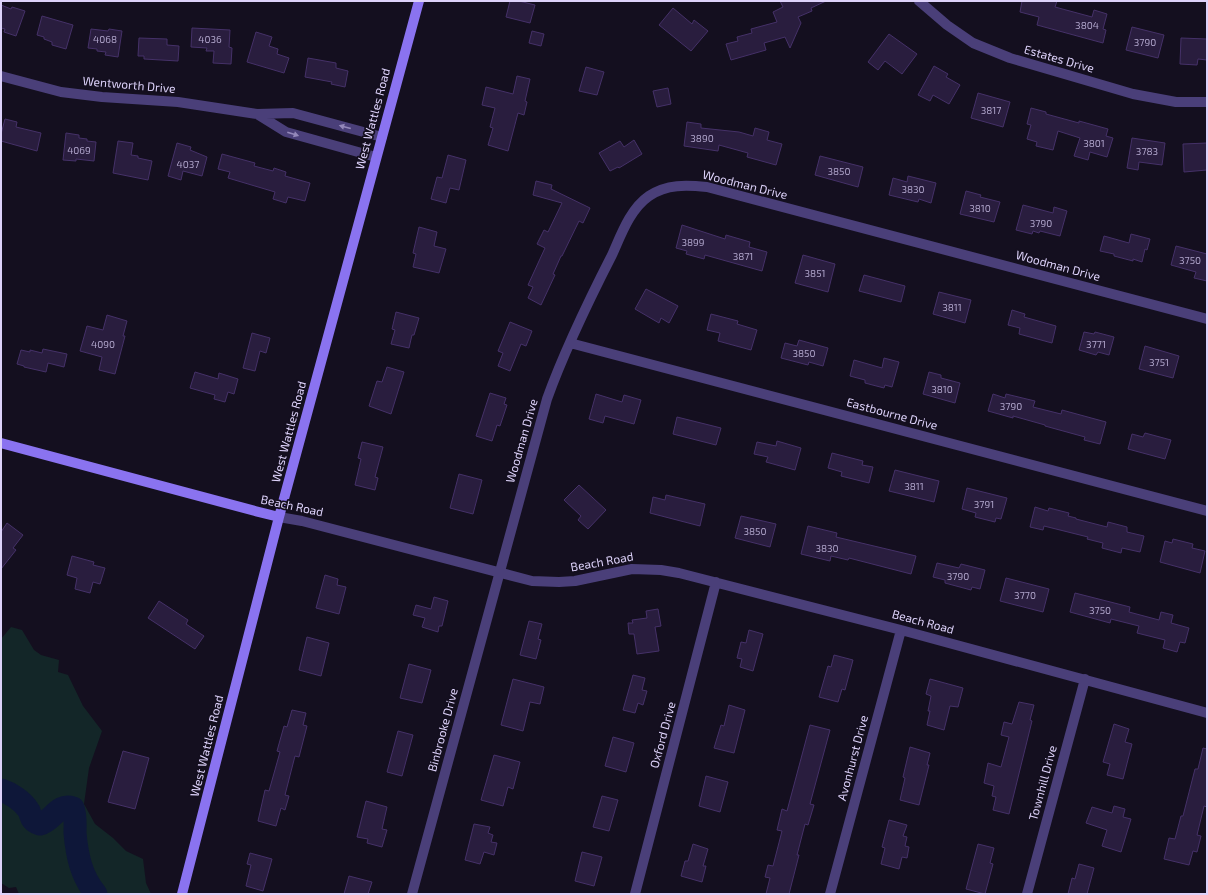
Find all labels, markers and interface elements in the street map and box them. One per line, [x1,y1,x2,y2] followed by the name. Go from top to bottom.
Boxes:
[1075,19,1099,31] house number: 3804
[93,33,117,45] house number: 4068
[198,33,222,45] house number: 4036
[1134,36,1156,48] house number: 3790
[1023,41,1096,75] street label: Estates Drive
[352,67,392,171] street label: West Wattles Road
[82,73,176,95] street label: Wentworth Drive
[981,104,1001,116] house number: 3817
[338,123,351,129] one-way arrow
[287,131,299,137] one-way arrow
[690,132,714,144] house number: 3890
[1083,137,1105,149] house number: 3801
[67,144,91,156] house number: 4069
[1136,145,1158,157] house number: 3783
[177,158,199,170] house number: 4037
[827,165,851,177] house number: 3850
[701,167,789,201] street label: Woodman Drive
[901,183,925,195] house number: 3830
[969,202,991,214] house number: 3810
[1030,217,1052,229] house number: 3790
[681,236,705,248] house number: 3899
[1014,247,1102,283] street label: Woodman Drive
[733,250,753,262] house number: 3871
[1179,254,1201,266] house number: 3750
[805,267,825,279] house number: 3851
[942,301,962,313] house number: 3811
[91,338,115,350] house number: 4090
[1086,338,1106,350] house number: 3771
[792,347,816,359] house number: 3850
[1149,356,1169,368] house number: 3751
[268,380,308,484] street label: West Wattles Road
[931,383,953,395] house number: 3810
[845,394,939,432] street label: Eastbourne Drive
[502,397,540,484] street label: Woodman Drive
[1000,400,1022,412] house number: 3790
[904,480,924,492] house number: 3811
[260,492,325,518] street label: Beach Road
[974,498,994,510] house number: 3791
[743,525,767,537] house number: 3850
[815,542,839,554] house number: 3830
[569,549,634,573] street label: Beach Road
[947,570,969,582] house number: 3790
[1014,589,1036,601] house number: 3770
[1089,604,1111,616] house number: 3750
[891,606,956,636] street label: Beach Road
[424,686,460,773] street label: Binbrooke Drive
[187,694,225,798] street label: West Wattles Road
[646,700,678,770] street label: Oxford Drive
[834,714,870,802] street label: Avonhurst Drive
[1025,744,1059,822] street label: Townhill Drive

